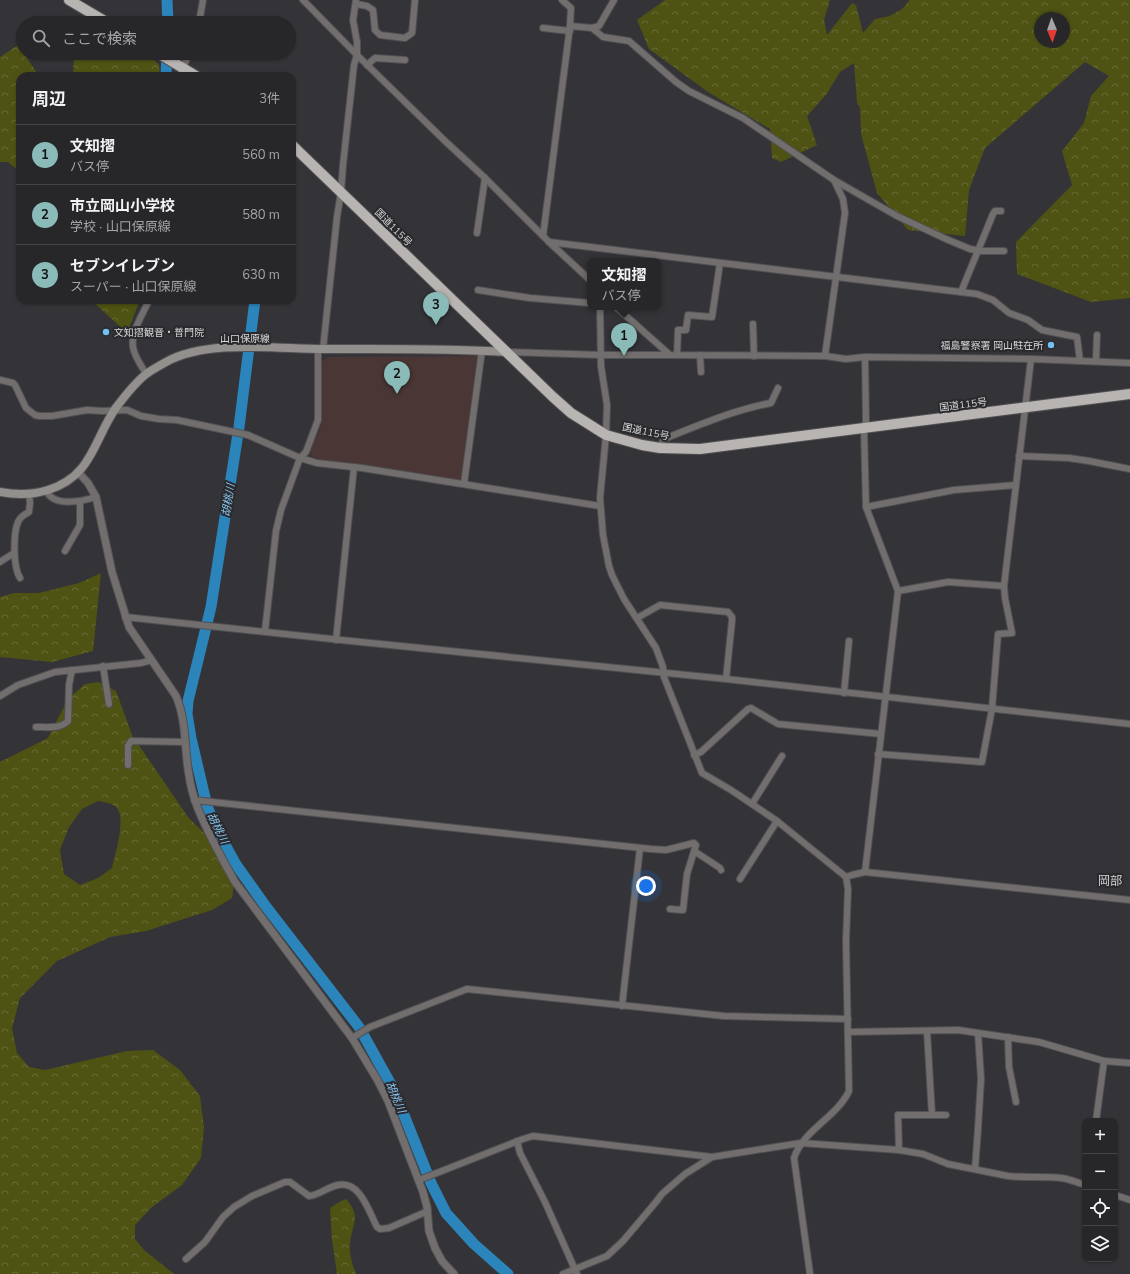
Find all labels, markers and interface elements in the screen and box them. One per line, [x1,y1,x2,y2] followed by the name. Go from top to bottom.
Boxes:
[1034,12,1070,48] north arrow
[16,16,296,60] search box
[30,27,52,49] icon: search
[62,29,137,49] text: ここで検索
[32,88,66,111] text: 周辺
[259,90,280,108] text: 3件
[70,136,115,156] text: 文知摺
[41,146,49,164] text: 1
[242,146,280,164] text: 560 m
[70,158,109,176] text: バス停
[70,196,175,216] text: 市立岡山小学校
[41,206,49,224] text: 2
[242,206,280,224] text: 580 m
[371,206,415,250] street label: 国道115号
[70,218,171,236] text: 学校 · 山口保原線
[70,256,175,276] text: セブンイレブン
[587,258,661,310] popup
[601,265,647,285] text: 文知摺
[41,266,49,284] text: 3
[242,266,280,284] text: 630 m
[70,278,197,296] text: スーパー · 山口保原線
[601,287,641,305] text: バス停
[423,292,449,325] pin: 3
[611,323,637,356] pin: 1
[114,326,204,340] place label: 文知摺観音・普門院
[101,327,111,337] marker: 文知摺観音・普門院
[220,332,270,346] street label: 山口保原線
[940,339,1043,353] place label: 福島警察署 岡山駐在所
[1046,340,1056,350] marker: 福島警察署 岡山駐在所
[384,361,410,394] pin: 2
[938,395,988,415] street label: 国道115号
[621,420,671,444] street label: 国道115号
[219,482,239,518] water label: 胡桃川
[203,810,232,847] water label: 胡桃川
[1098,873,1122,889] district label: 岡部
[636,876,656,896] your location
[382,1079,410,1116] water label: 胡桃川
[1082,1118,1118,1262] map controls
[1082,1118,1118,1154] button: +
[1082,1154,1118,1190] button: −
[1082,1190,1118,1226] button: locate
[1082,1226,1118,1262] button: layers

